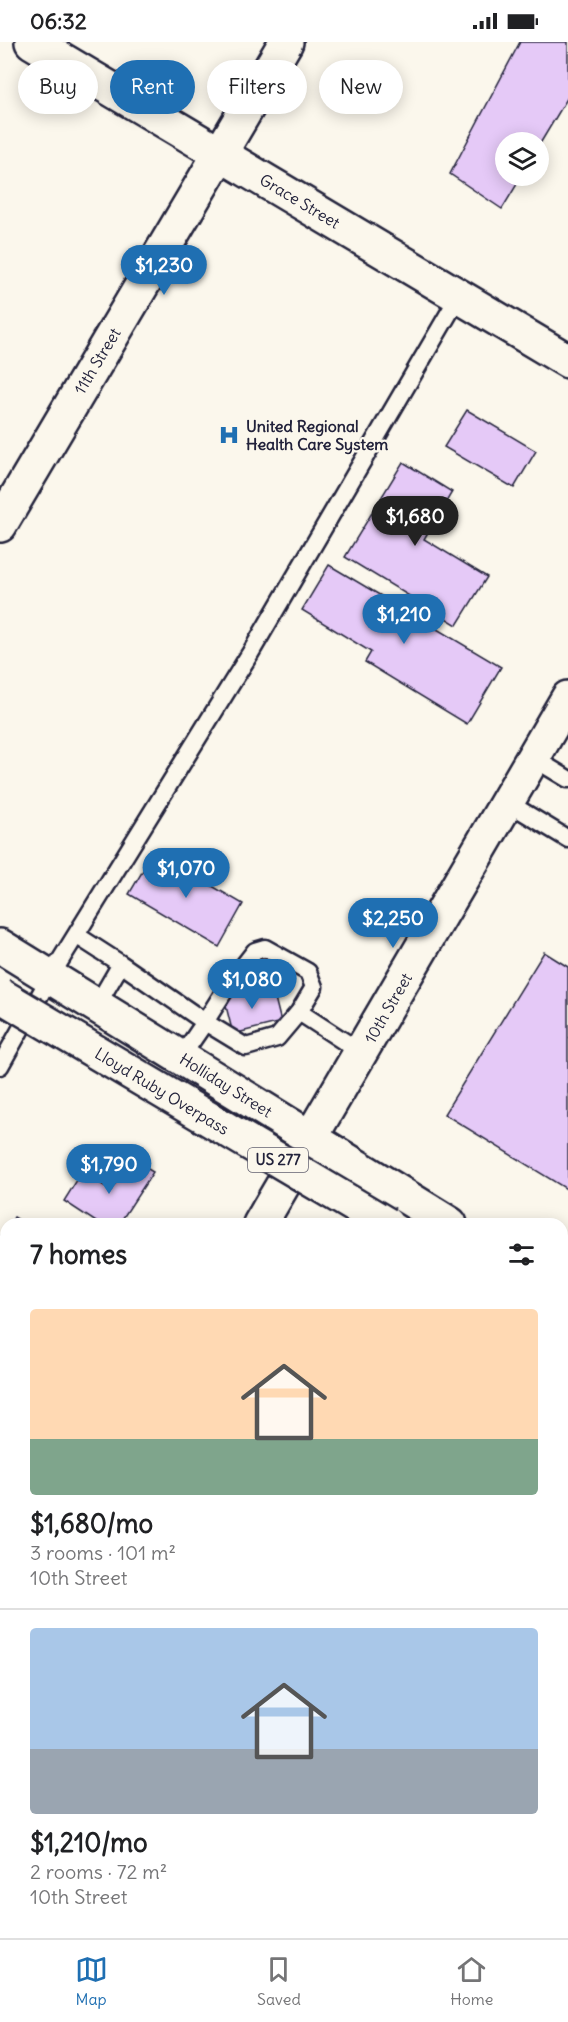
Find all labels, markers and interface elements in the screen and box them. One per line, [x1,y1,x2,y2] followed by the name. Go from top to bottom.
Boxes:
[30,7,87,35] text: 06:32
[18,60,98,114] chip: Buy
[110,60,195,114] chip: Rent
[207,60,307,114] chip: Filters
[319,60,403,114] chip: New
[495,132,549,186] map controls
[495,132,549,186] button: layers
[256,169,344,233] street label: Grace Street
[115,245,213,296] pin: $1,230
[135,252,193,277] text: $1,230
[69,324,125,398] street label: 11th Street
[246,416,388,455] place label: United Regional Health Care System
[217,423,241,447] hospital icon: United Regional Health Care System
[366,496,464,547] pin: $1,680
[385,503,445,528] text: $1,680
[355,594,453,645] pin: $1,210
[377,601,431,626] text: $1,210
[137,848,235,899] pin: $1,070
[157,855,215,880] text: $1,070
[344,898,442,949] pin: $2,250
[362,905,424,930] text: $2,250
[203,959,301,1010] pin: $1,080
[222,966,282,991] text: $1,080
[360,969,416,1047] street label: 10th Street
[91,1043,233,1139] street label: Lloyd Ruby Overpass
[176,1049,276,1122] street label: Holliday Street
[60,1144,158,1195] pin: $1,790
[248,1148,308,1172] road number: US 277
[80,1151,138,1176] text: $1,790
[30,1238,127,1271] text: 7 homes
[505,1238,538,1271] icon: filters
[230,1348,338,1456] icon: home
[30,1507,153,1540] text: $1,680/mo
[30,1540,176,1565] text: 3 rooms · 101 m²
[30,1565,128,1590] text: 10th Street
[230,1667,338,1775] icon: home
[30,1826,148,1859] text: $1,210/mo
[30,1859,167,1884] text: 2 rooms · 72 m²
[30,1884,128,1909] text: 10th Street
[75,1953,108,2009] tab: Map
[257,1953,301,2009] tab: Saved
[450,1953,493,2009] tab: Home

